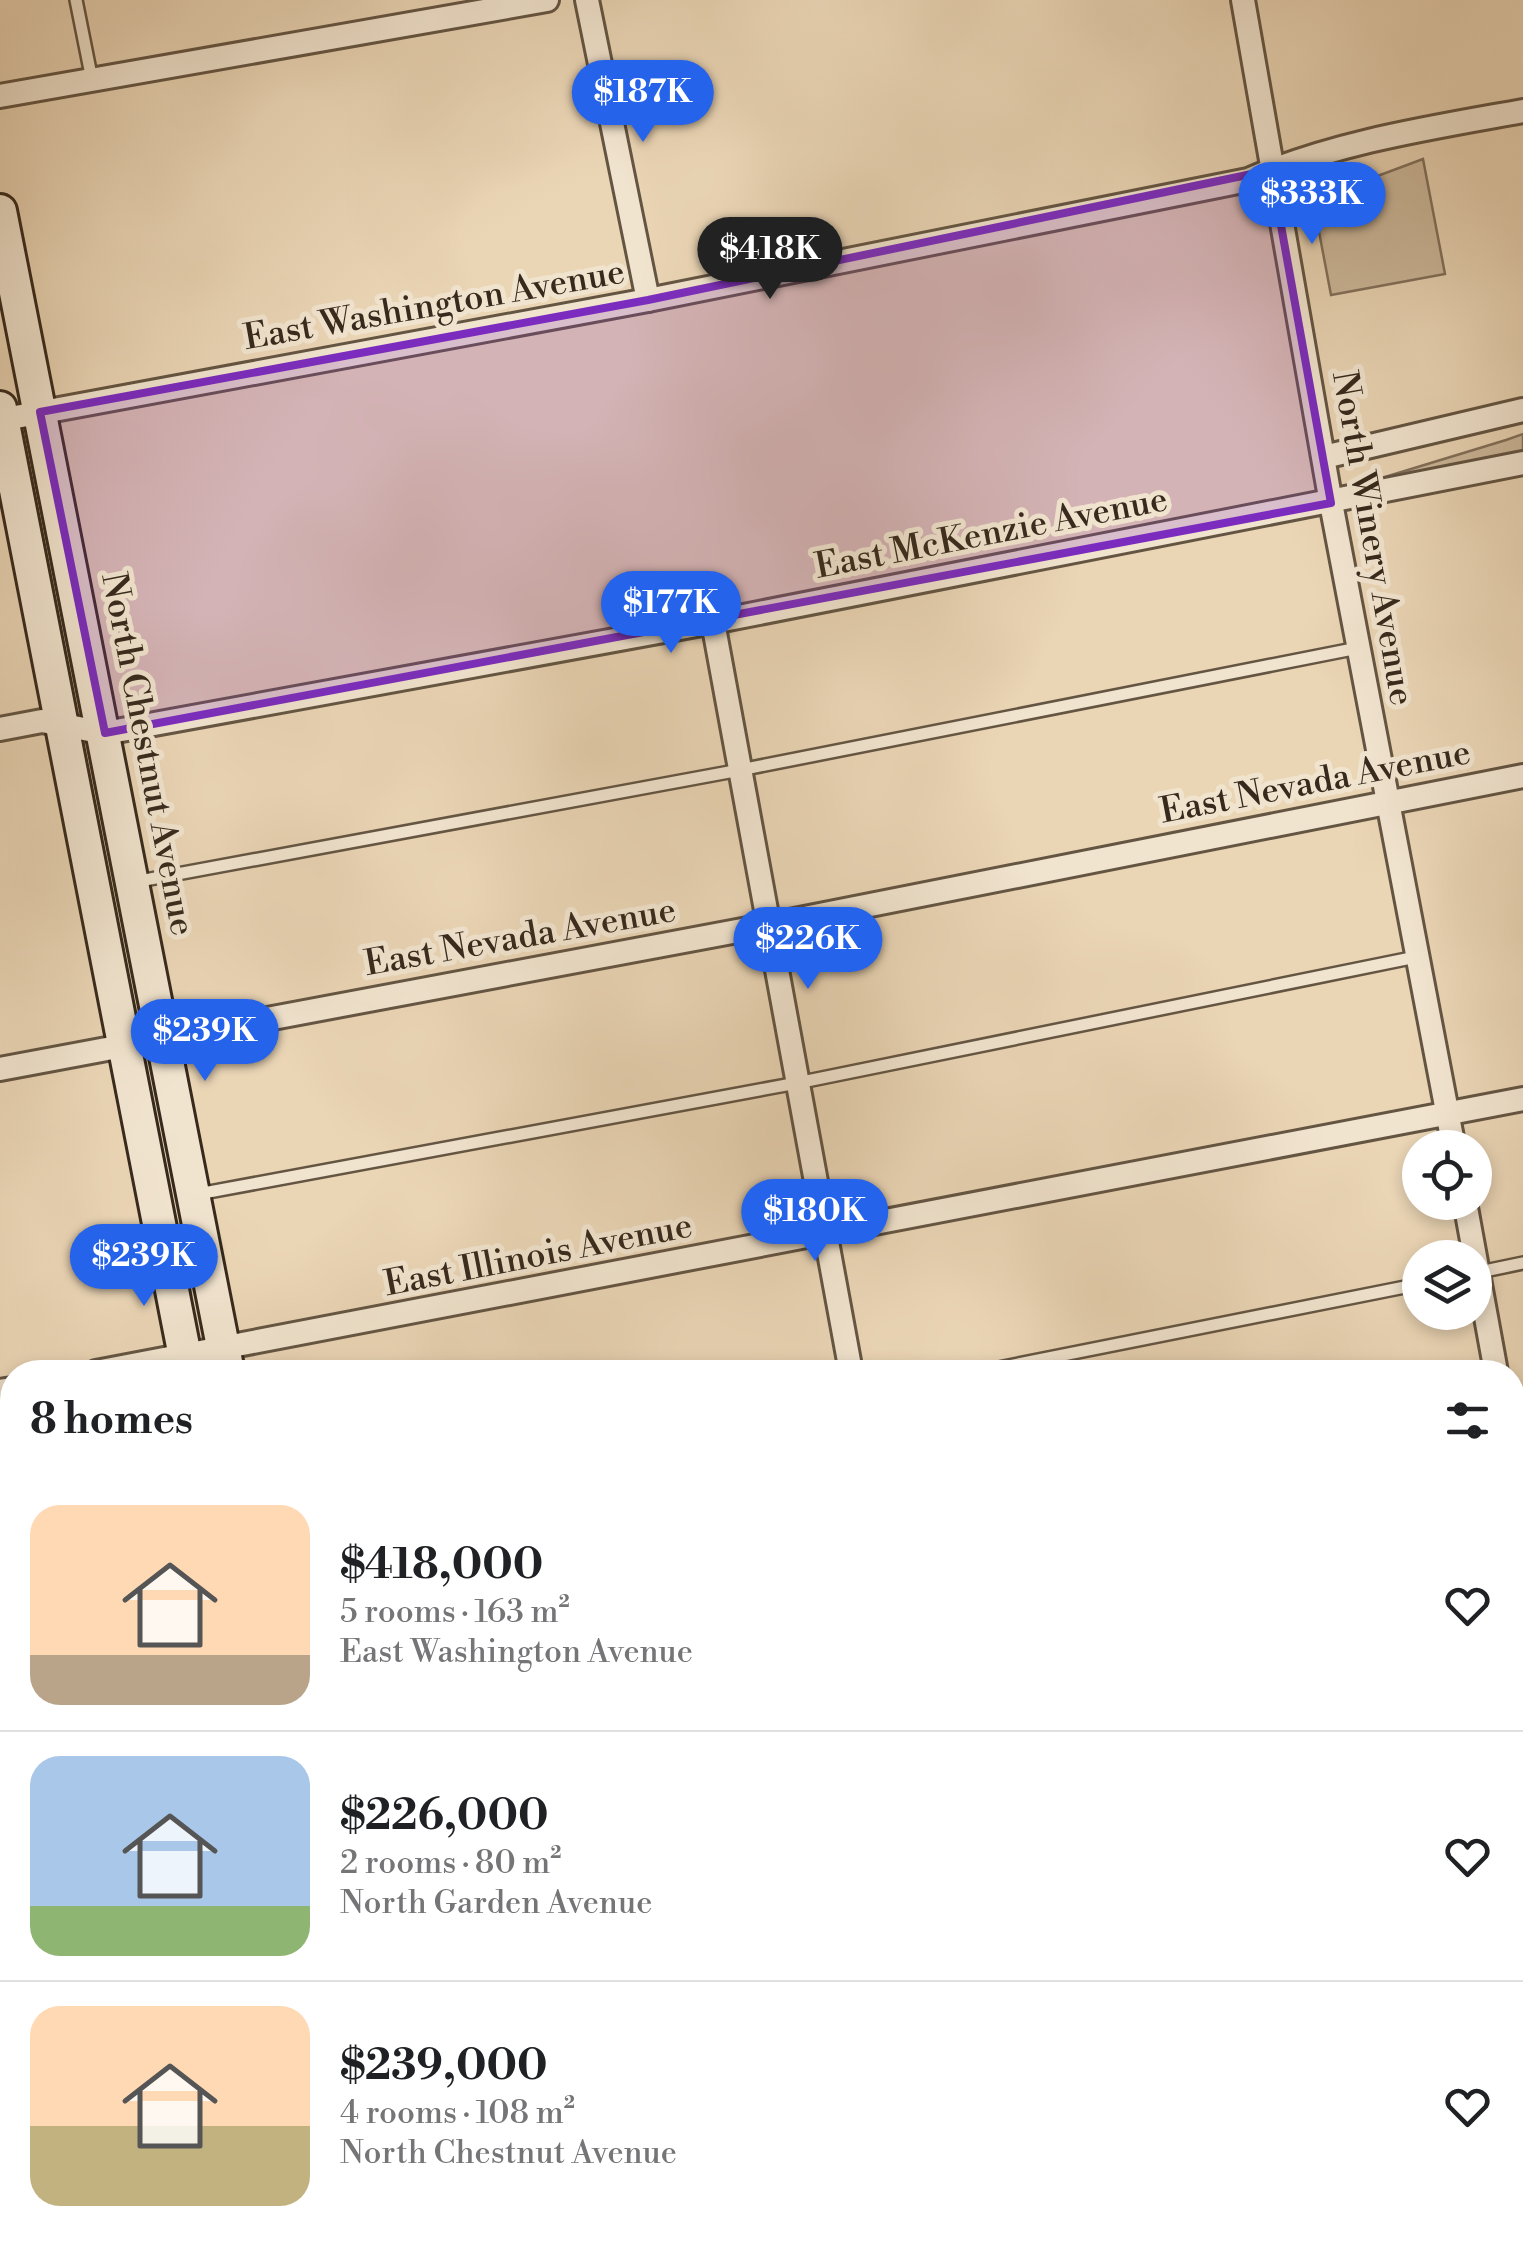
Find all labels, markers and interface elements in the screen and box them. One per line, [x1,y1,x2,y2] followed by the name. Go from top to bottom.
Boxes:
[573,60,713,145] pin: $187K
[594,72,692,112] text: $187K
[1242,162,1382,247] pin: $333K
[1261,174,1363,214] text: $333K
[700,217,840,302] pin: $418K
[719,229,821,269] text: $418K
[240,251,628,360] street label: East Washington Avenue
[1322,368,1423,709] street label: North Winery Avenue
[811,478,1171,589] street label: East McKenzie Avenue
[91,569,204,939] street label: North Chestnut Avenue
[601,571,741,656] pin: $177K
[623,583,719,623] text: $177K
[1156,731,1474,834] street label: East Nevada Avenue
[361,889,679,986] street label: East Nevada Avenue
[738,907,878,992] pin: $226K
[755,919,861,959] text: $226K
[135,999,275,1084] pin: $239K
[153,1011,257,1051] text: $239K
[1402,1130,1492,1330] map controls
[1402,1130,1492,1220] button: locate
[745,1179,885,1264] pin: $180K
[763,1191,867,1231] text: $180K
[381,1205,696,1306] street label: East Illinois Avenue
[74,1224,214,1309] pin: $239K
[92,1236,196,1276] text: $239K
[1402,1240,1492,1330] button: layers
[1440,1393,1495,1448] icon: filters
[30,1394,193,1447] text: 8 homes
[340,1539,543,1592] text: $418,000
[110,1545,230,1665] icon: home
[1440,1578,1495,1633] icon: heart
[340,1592,570,1632] text: 5 rooms · 163 m²
[340,1632,693,1672] text: East Washington Avenue
[340,1790,548,1843] text: $226,000
[110,1796,230,1916] icon: home
[1440,1829,1495,1884] icon: heart
[340,1843,561,1883] text: 2 rooms · 80 m²
[340,1883,652,1923] text: North Garden Avenue
[340,2040,547,2093] text: $239,000
[110,2046,230,2166] icon: home
[1440,2079,1495,2134] icon: heart
[340,2093,575,2133] text: 4 rooms · 108 m²
[340,2133,677,2173] text: North Chestnut Avenue

